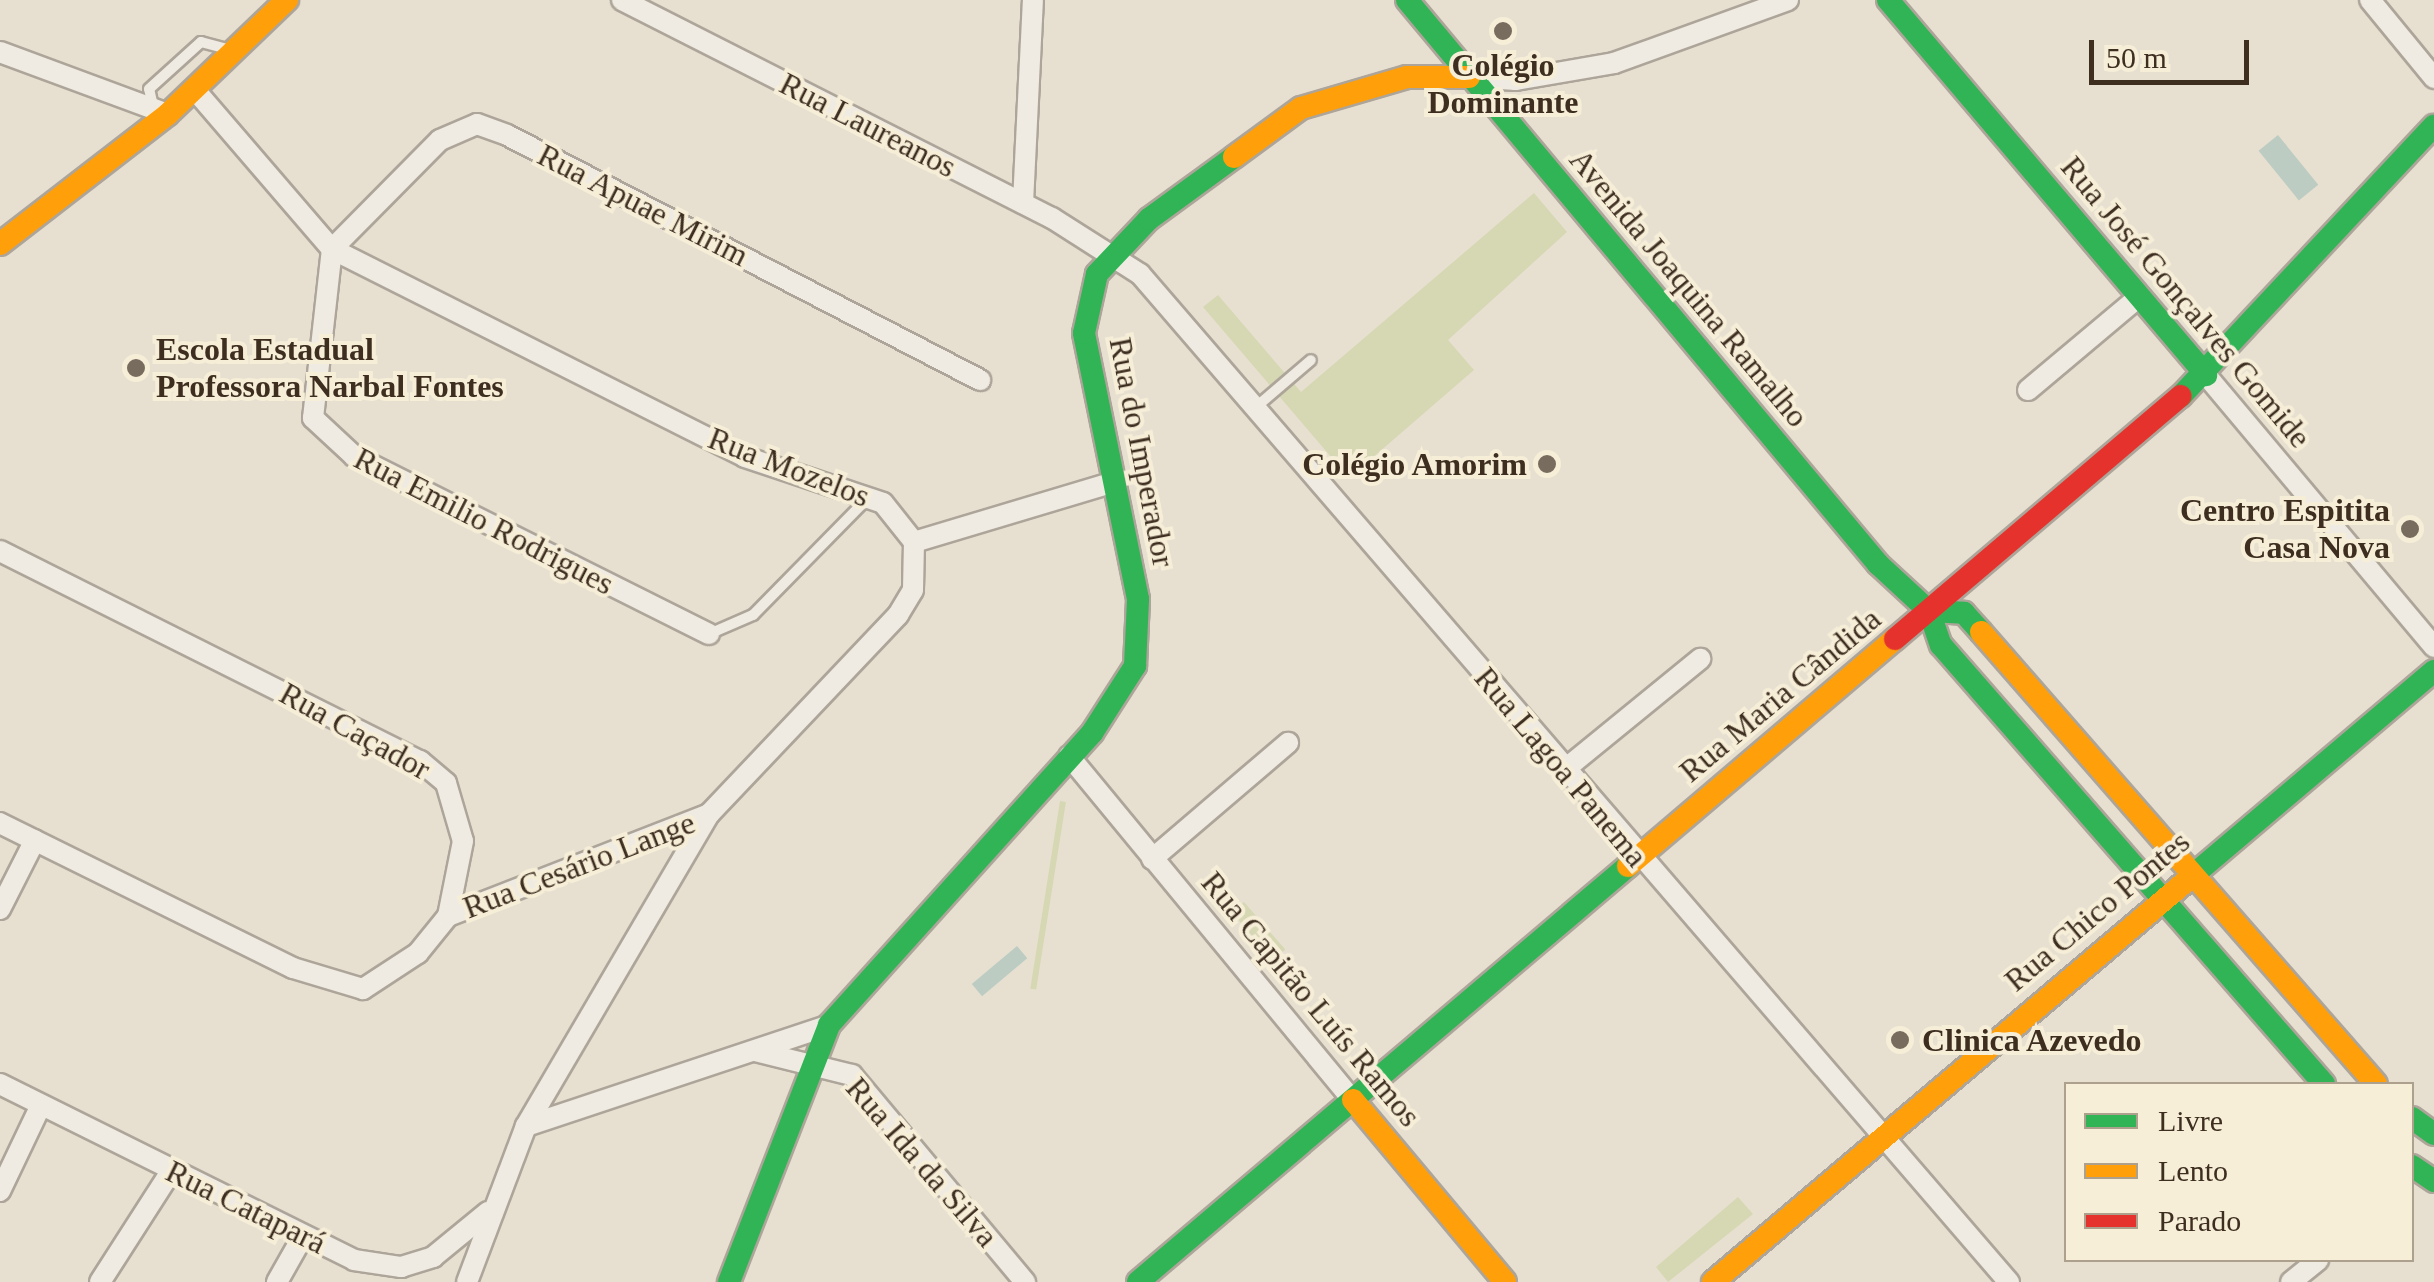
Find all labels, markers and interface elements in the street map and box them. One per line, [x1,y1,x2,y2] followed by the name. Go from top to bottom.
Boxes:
[1492,20,1514,42] marker: Colégio Dominante
[2094,20,2254,82] scale bar
[2106,41,2167,74] text: 50 m
[1427,47,1579,122] place label: Colégio Dominante
[773,64,963,186] street label: Rua Laureanos
[531,135,755,275] street label: Rua Apuae Mirim
[1561,141,1817,435] street label: Avenida Joaquina Ramalho
[2053,148,2319,456] street label: Rua José Gonçalves Gomide
[156,331,504,406] place label: Escola Estadual Professora Narbal Fontes
[1101,334,1183,570] street label: Rua do Imperador
[125,357,147,379] marker: Escola Estadual Professora Narbal Fontes
[703,419,875,515] street label: Rua Mozelos
[348,439,620,603] street label: Rua Emilio Rodrigues
[1300,445,1527,483] place label: Colégio Amorim
[1536,453,1558,475] marker: Colégio Amorim
[2180,492,2390,567] place label: Centro Espitita Casa Nova
[2399,518,2421,540] marker: Centro Espitita Casa Nova
[1672,600,1888,790] street label: Rua Maria Cândida
[1466,659,1656,875] street label: Rua Lagoa Panema
[273,674,437,788] street label: Rua Caçador
[458,803,700,927] street label: Rua Cesário Lange
[1997,823,2197,999] street label: Rua Chico Pontes
[1193,864,1429,1134] street label: Rua Capitão Luís Ramos
[1922,1021,2143,1059] place label: Clinica Azevedo
[1887,1027,1913,1053] marker: Clinica Azevedo
[838,1069,1006,1255] street label: Rua Ida da Silva
[2064,1082,2414,1262] legend
[2158,1104,2223,1137] text: Livre
[160,1152,332,1262] street label: Rua Catapará
[2158,1154,2228,1187] text: Lento
[2158,1204,2241,1237] text: Parado

